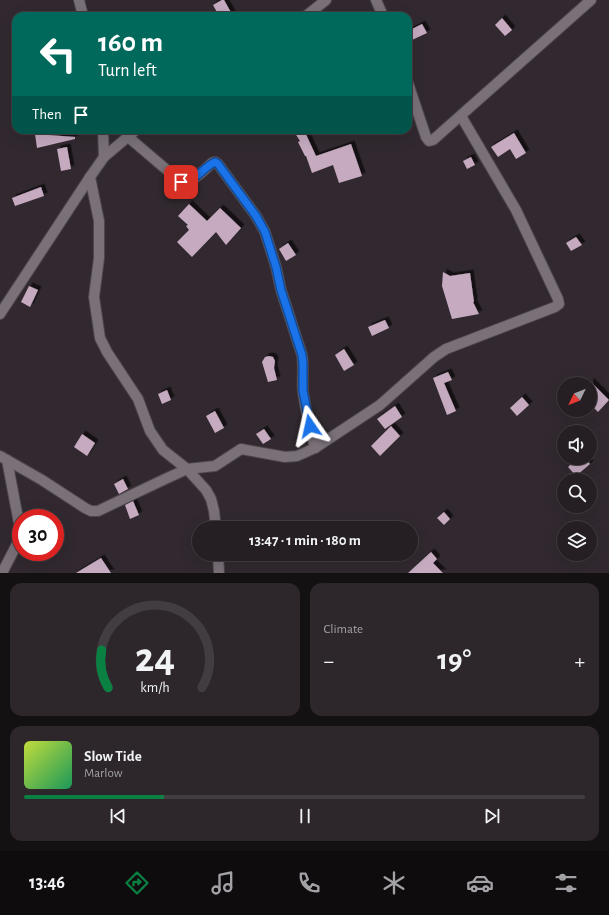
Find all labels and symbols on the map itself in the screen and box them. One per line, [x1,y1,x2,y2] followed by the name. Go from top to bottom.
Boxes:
[164,165,198,199] pin
[557,377,597,417] north arrow
[289,405,331,447] position arrow
[12,509,64,561] speed limit sign: 30

